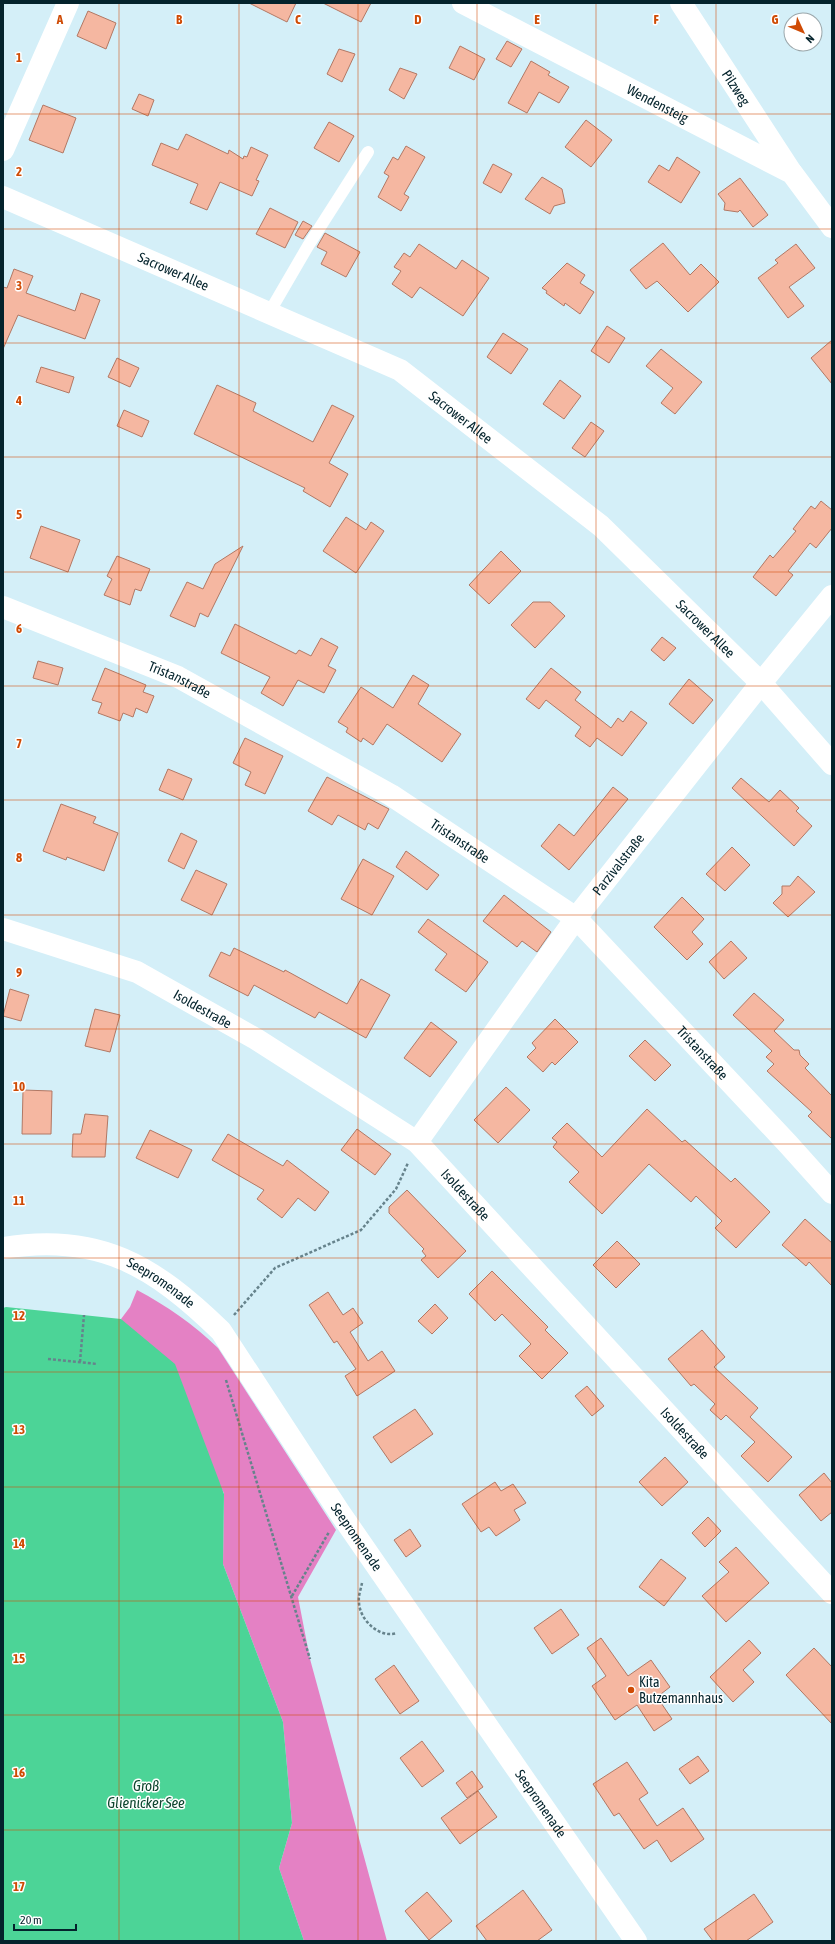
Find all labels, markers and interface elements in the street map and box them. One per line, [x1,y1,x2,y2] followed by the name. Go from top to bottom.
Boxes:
[56,12,64,27] text: A
[176,12,183,27] text: B
[295,12,301,27] text: C
[414,12,422,27] text: D
[534,12,540,27] text: E
[653,12,659,27] text: F
[772,12,779,27] text: G
[783,12,823,52] north arrow
[804,32,817,45] text: N
[16,50,22,65] text: 1
[719,67,753,108] street label: Pilzweg
[624,81,691,126] street label: Wendensteig
[16,164,22,179] text: 2
[136,249,211,294] street label: Sacrower Allee
[16,278,22,293] text: 3
[426,388,496,447] street label: Sacrower Allee
[15,393,22,408] text: 4
[16,507,22,522] text: 5
[673,596,738,661] street label: Sacrower Allee
[16,621,22,636] text: 6
[146,658,214,702] street label: Tristanstraße
[16,736,22,751] text: 7
[428,816,493,866] street label: Tristanstraße
[589,830,647,898] street label: Parzivalstraße
[16,850,22,865] text: 8
[16,965,22,980] text: 9
[171,986,234,1032] street label: Isoldestraße
[674,1023,731,1083] street label: Tristanstraße
[13,1079,25,1094] text: 10
[438,1166,493,1224] street label: Isoldestraße
[13,1193,25,1208] text: 11
[124,1254,198,1311] street label: Seepromenade
[13,1308,25,1323] text: 12
[657,1404,712,1462] street label: Isoldestraße
[13,1422,25,1437] text: 13
[328,1500,386,1574] street label: Seepromenade
[13,1536,25,1551] text: 14
[13,1651,25,1666] text: 15
[639,1674,723,1706] place label: Kita Butzemannhaus
[626,1685,636,1695] marker: Kita Butzemannhaus
[13,1765,25,1780] text: 16
[512,1767,570,1840] street label: Seepromenade
[107,1777,185,1811] water label: Groß Glienicker See
[13,1879,25,1894] text: 17
[14,1906,76,1932] scale bar
[20,1913,42,1927] text: 20 m

